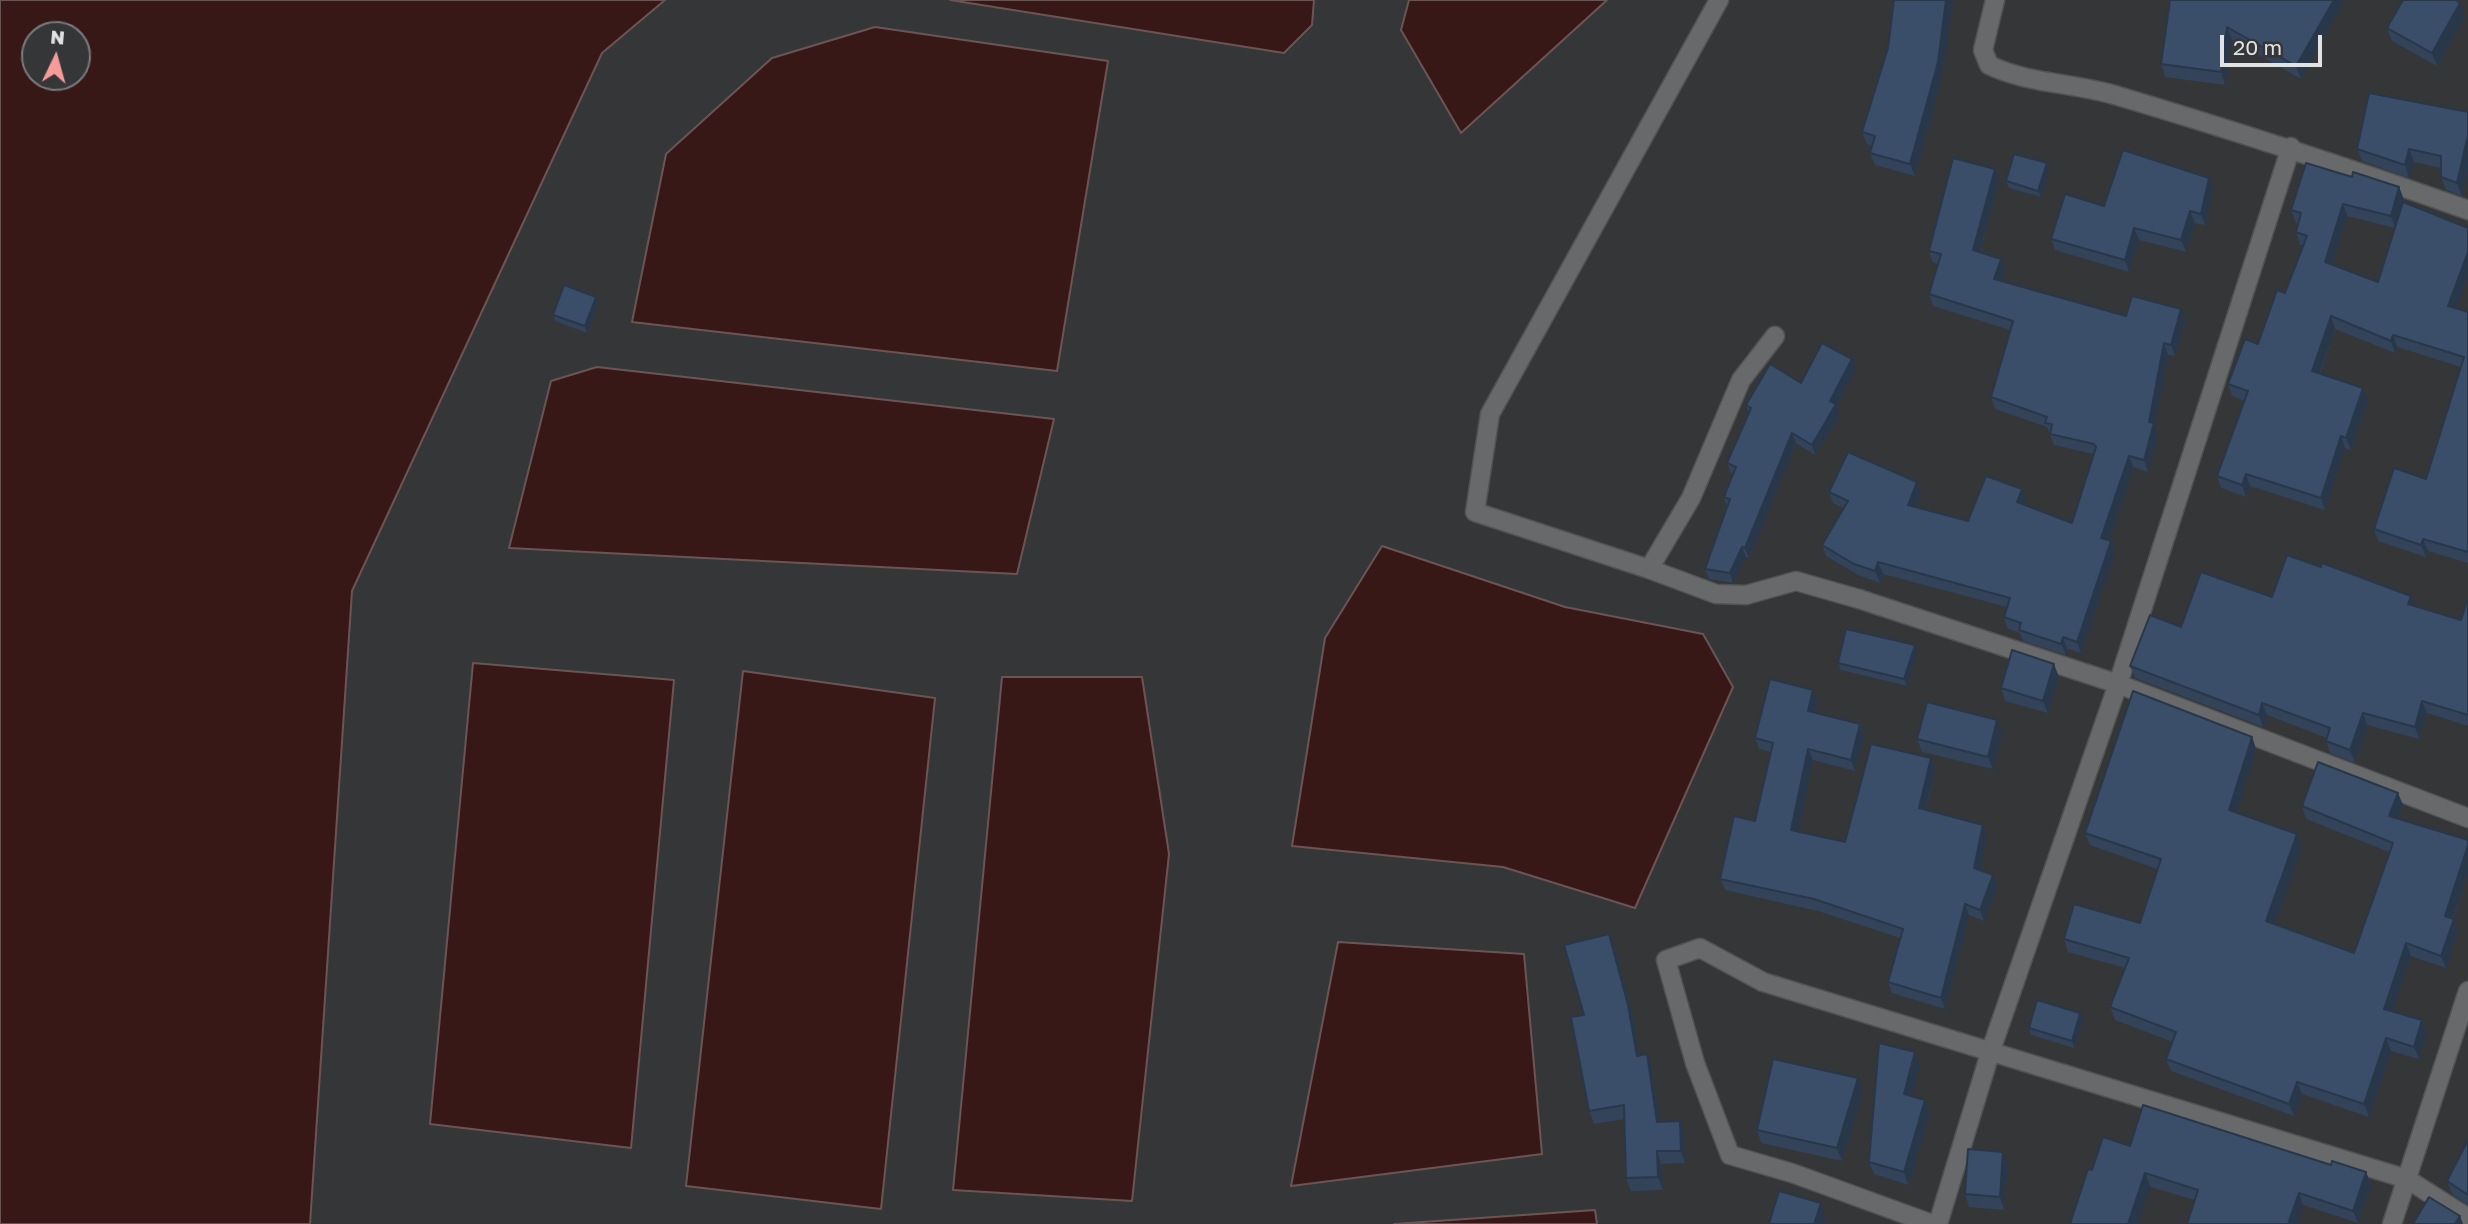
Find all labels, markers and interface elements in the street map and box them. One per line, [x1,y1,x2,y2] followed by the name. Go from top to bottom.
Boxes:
[21,21,91,91] north arrow
[2223,21,2324,65] scale bar
[49,24,66,49] text: N
[2233,34,2282,60] text: 20 m

